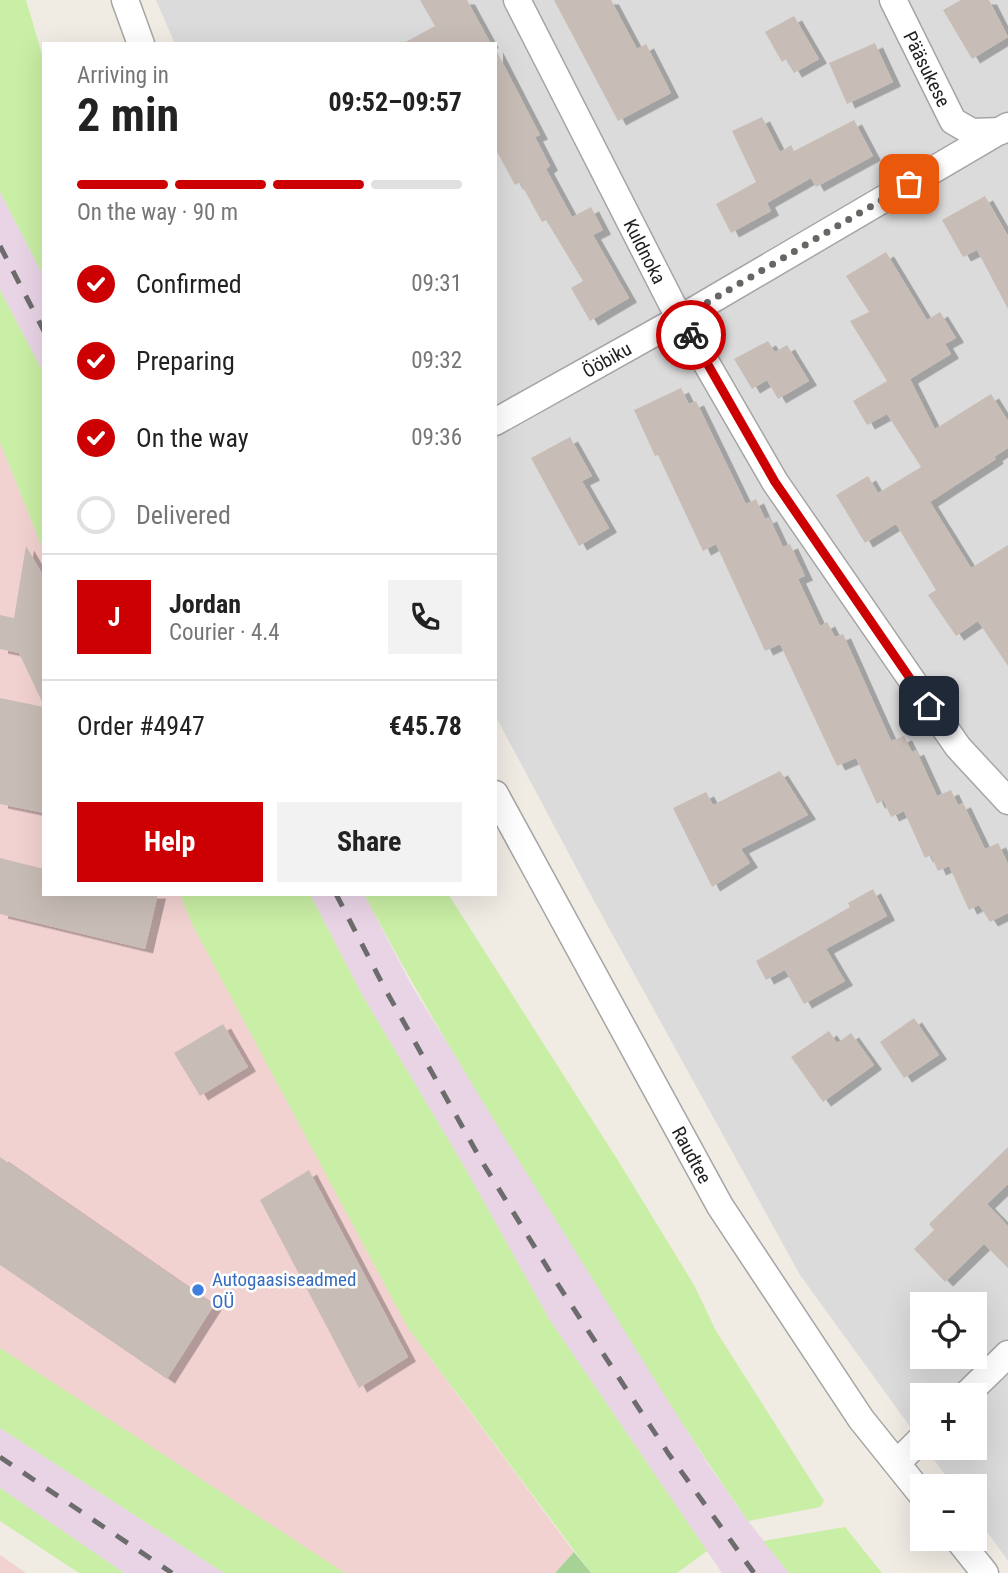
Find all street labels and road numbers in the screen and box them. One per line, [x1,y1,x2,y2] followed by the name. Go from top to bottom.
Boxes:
[898,28,955,111] street label: Pääsukese
[619,215,671,288] street label: Kuldnoka
[578,337,635,383] street label: Ööbiku
[667,1123,716,1187] street label: Raudtee

